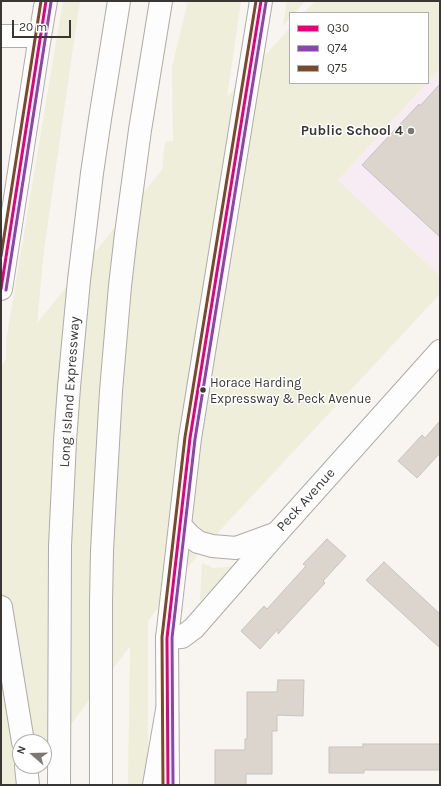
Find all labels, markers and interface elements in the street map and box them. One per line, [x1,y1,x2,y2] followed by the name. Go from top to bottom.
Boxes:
[14,12,73,38] scale bar
[289,12,429,84] legend
[19,20,47,34] text: 20 m
[327,21,349,35] text: Q30
[327,41,347,55] text: Q74
[327,61,347,75] text: Q75
[301,123,403,139] place label: Public School 4
[406,126,416,136] marker: Public School 4
[56,316,84,468] street label: Long Island Expressway
[210,375,371,406] place label: Horace Harding Expressway & Peck Avenue
[198,385,208,395] marker: Horace Harding Expressway & Peck Avenue
[273,465,339,535] street label: Peck Avenue
[12,734,52,774] north arrow
[14,744,29,756] text: N

